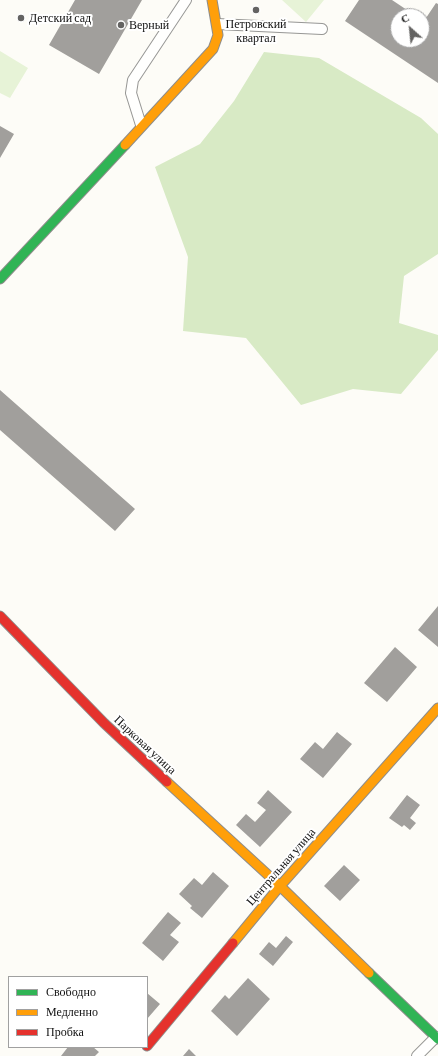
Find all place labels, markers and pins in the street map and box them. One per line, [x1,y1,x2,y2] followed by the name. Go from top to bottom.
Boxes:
[251,5,261,15] marker: Петровский квартал
[29,11,91,25] place label: Детский сад
[16,13,26,23] marker: Детский сад
[226,17,286,45] place label: Петровский квартал
[129,18,169,32] place label: Верный
[116,20,126,30] marker: Верный

